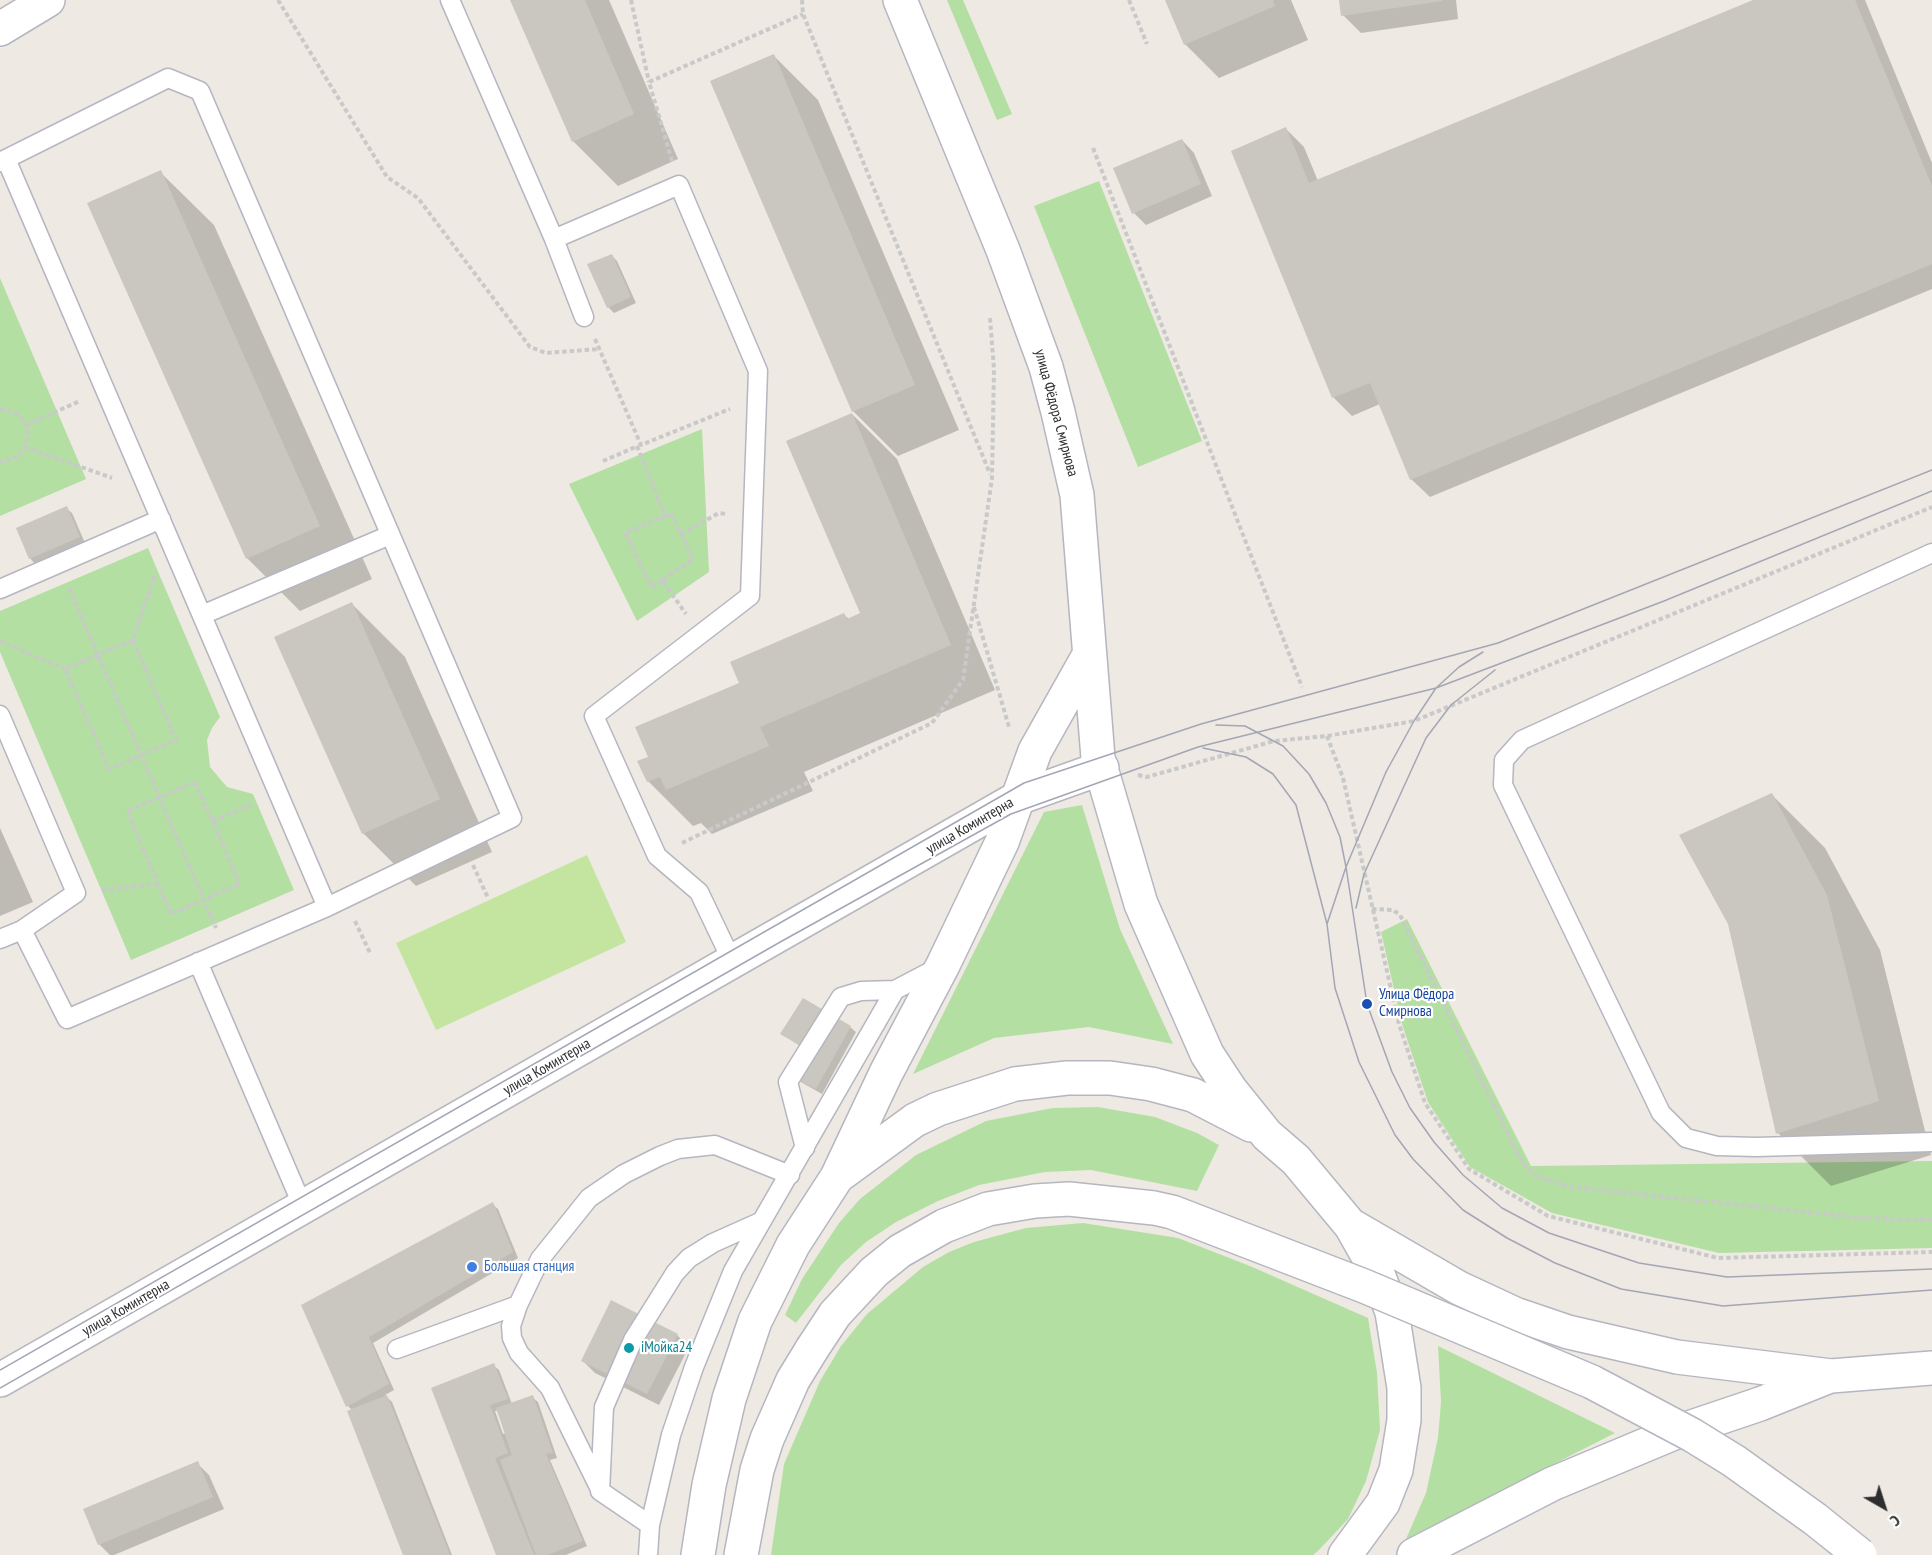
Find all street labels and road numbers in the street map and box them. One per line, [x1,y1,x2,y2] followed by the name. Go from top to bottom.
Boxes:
[1030,347,1082,479] street label: улица Фёдора Смирнова
[923,794,1017,858] street label: улица Коминтерна
[500,1035,594,1099] street label: улица Коминтерна
[79,1276,173,1340] street label: улица Коминтерна

